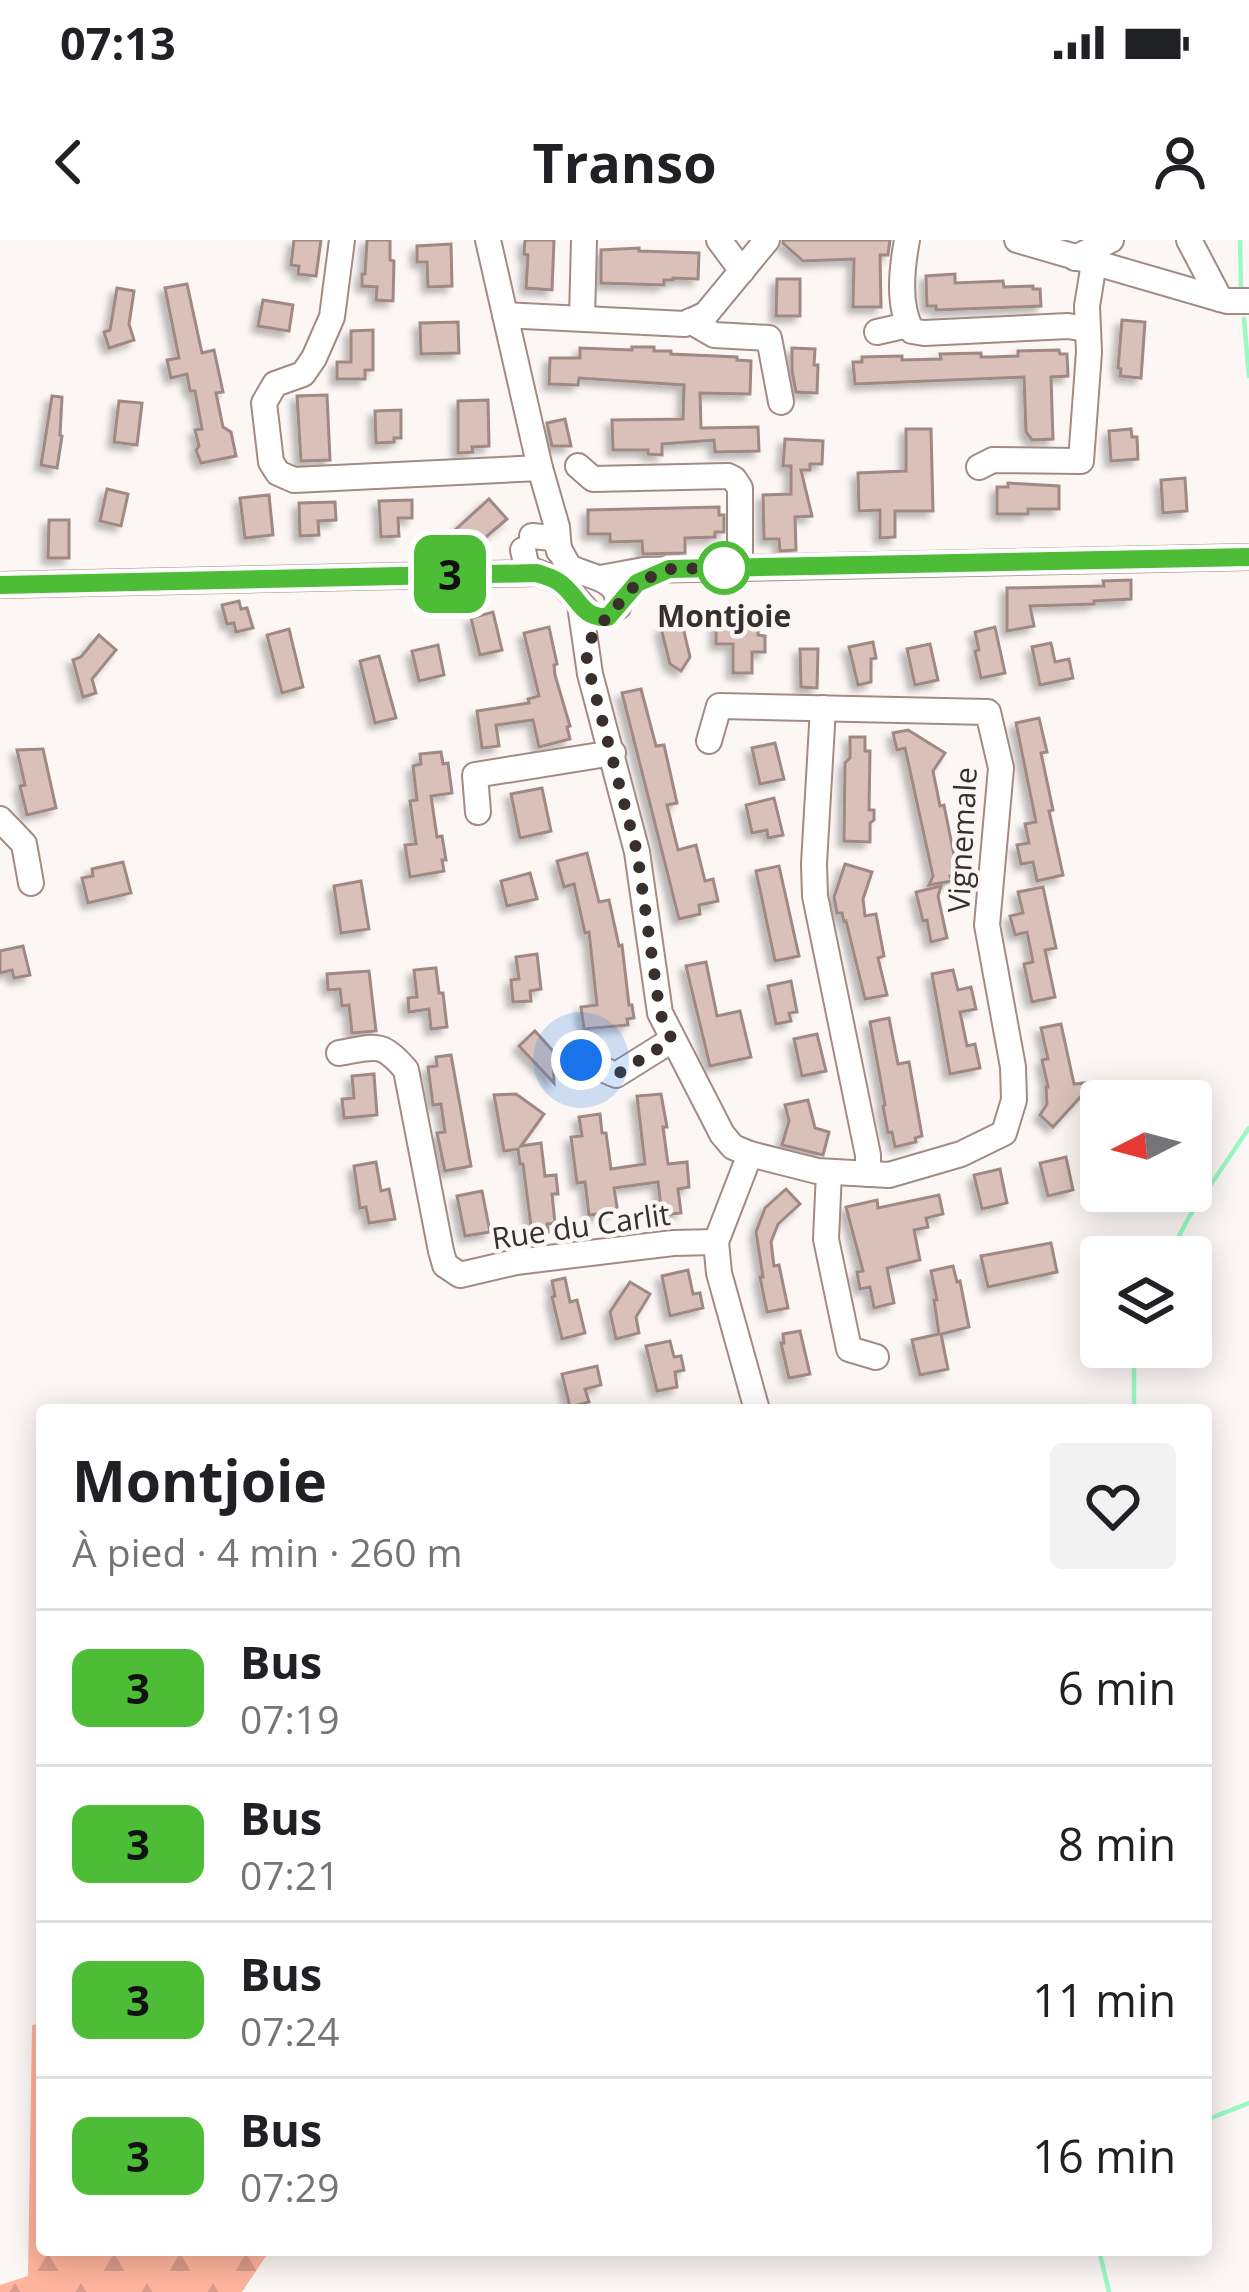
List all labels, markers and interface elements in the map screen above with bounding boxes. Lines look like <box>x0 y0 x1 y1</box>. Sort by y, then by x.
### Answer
text: 07:13 <box>60 12 176 73</box>
text: Transo <box>532 125 717 199</box>
icon: back <box>36 129 102 195</box>
icon: person <box>1147 129 1213 195</box>
line badge: 3 <box>411 535 489 613</box>
marker: Montjoie <box>699 543 749 593</box>
text: 3 <box>438 545 462 602</box>
place label: Montjoie <box>657 595 791 636</box>
street label: Vignemale <box>937 766 986 914</box>
your location <box>551 1030 611 1090</box>
north arrow <box>1080 1080 1212 1212</box>
map controls <box>1080 1080 1212 1368</box>
street label: Rue du Carlit <box>489 1193 673 1258</box>
button: layers <box>1080 1236 1212 1368</box>
text: Montjoie <box>72 1441 327 1519</box>
button: heart <box>1050 1443 1176 1569</box>
text: À pied · 4 min · 260 m <box>72 1525 463 1578</box>
text: Bus <box>240 1631 322 1692</box>
text: 6 min <box>1058 1657 1176 1718</box>
text: 3 <box>126 1659 150 1716</box>
text: 07:19 <box>240 1692 339 1745</box>
text: Bus <box>240 1787 322 1848</box>
text: 8 min <box>1058 1813 1176 1874</box>
text: 3 <box>126 1815 150 1872</box>
text: 07:21 <box>240 1848 339 1901</box>
text: Bus <box>240 1943 322 2004</box>
text: 11 min <box>1032 1969 1176 2030</box>
text: 3 <box>126 1971 150 2028</box>
text: 07:24 <box>240 2004 339 2057</box>
text: Bus <box>240 2099 322 2160</box>
text: 16 min <box>1032 2125 1176 2186</box>
text: 3 <box>126 2127 150 2184</box>
text: 07:29 <box>240 2160 339 2213</box>

